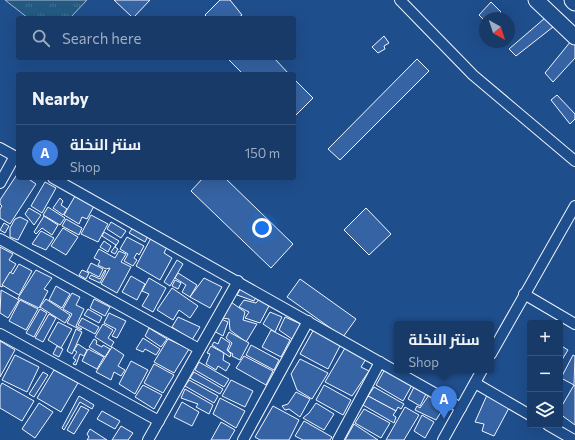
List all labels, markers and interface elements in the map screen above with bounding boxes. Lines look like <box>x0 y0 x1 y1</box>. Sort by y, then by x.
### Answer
north arrow <box>479 12 515 48</box>
search box <box>16 16 296 60</box>
icon: search <box>30 27 52 49</box>
text: Search here <box>62 29 141 47</box>
text: Nearby <box>32 88 89 109</box>
text: سنتر النخلة <box>70 135 141 153</box>
text: A <box>40 145 50 161</box>
text: 150 m <box>245 145 280 161</box>
text: Shop <box>70 159 101 175</box>
your location <box>252 218 272 238</box>
map controls <box>527 320 563 428</box>
button: + <box>527 320 563 356</box>
popup <box>394 321 494 373</box>
text: سنتر النخلة <box>408 330 480 348</box>
text: Shop <box>408 354 439 370</box>
button: − <box>527 356 563 392</box>
pin: A <box>431 386 457 419</box>
button: layers <box>527 392 563 428</box>

